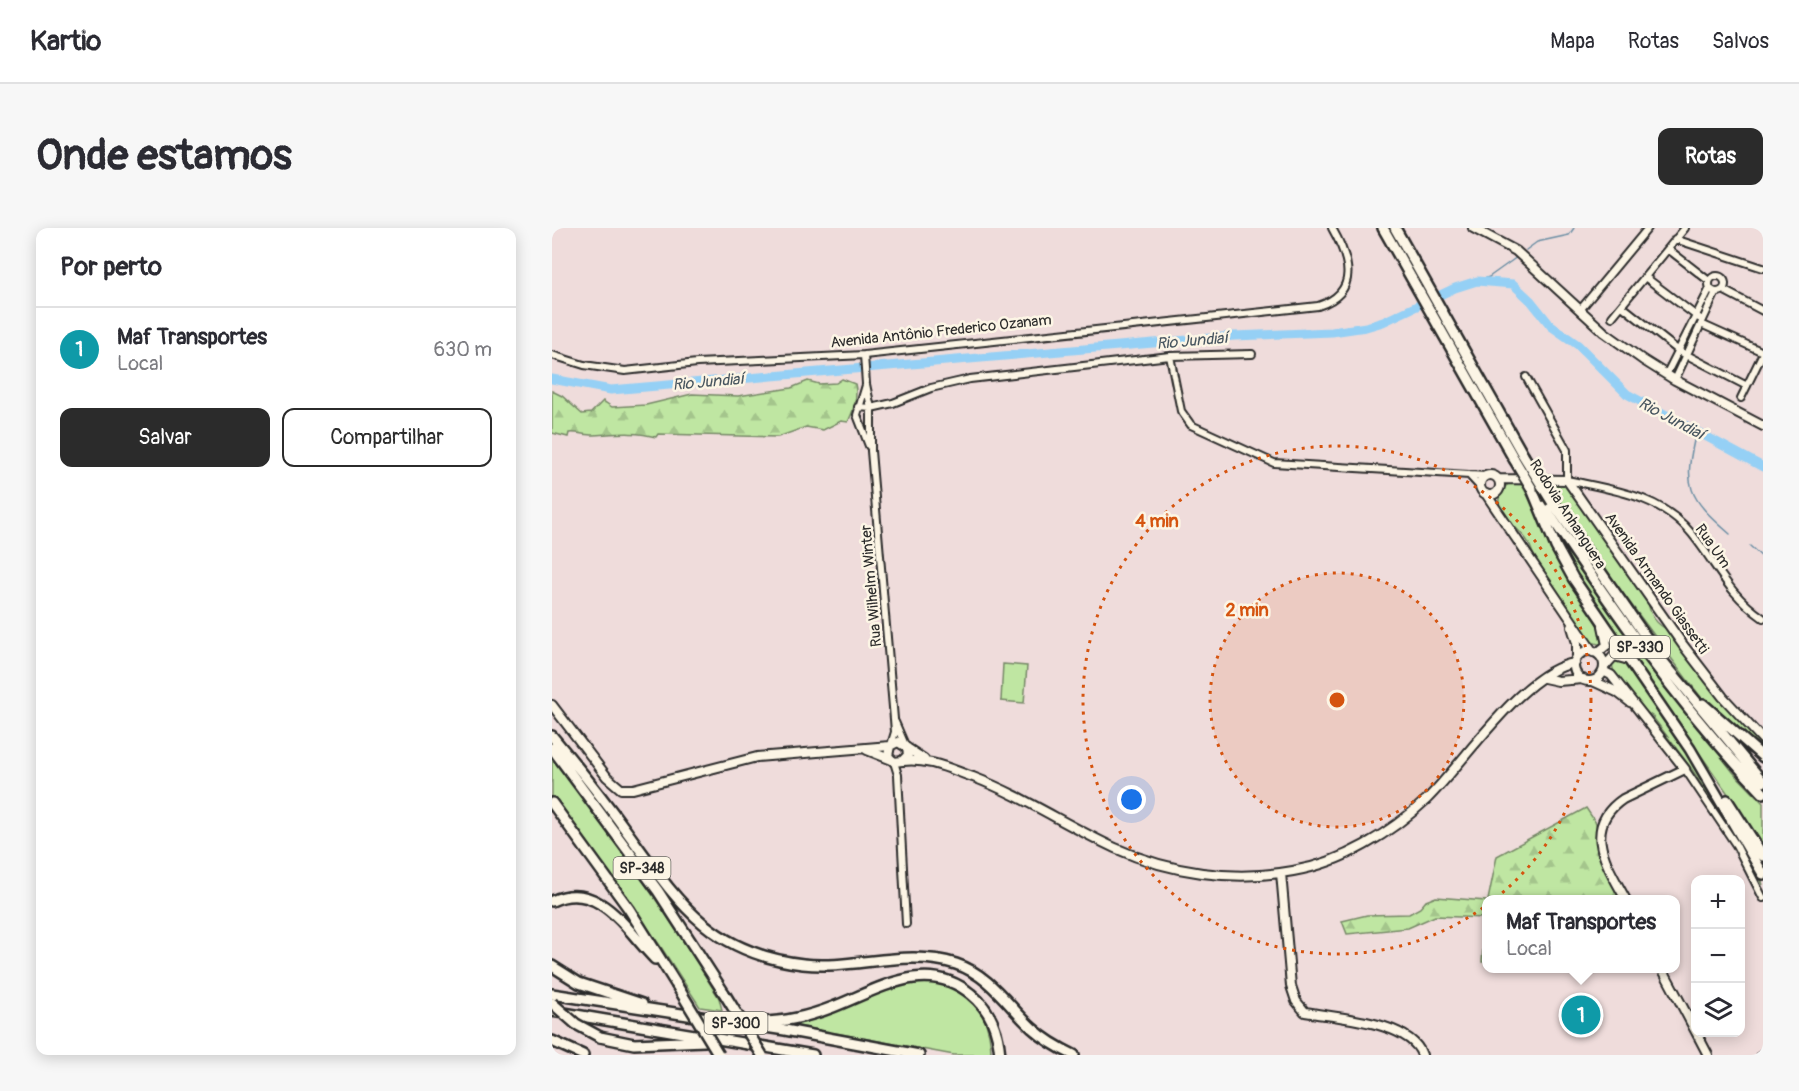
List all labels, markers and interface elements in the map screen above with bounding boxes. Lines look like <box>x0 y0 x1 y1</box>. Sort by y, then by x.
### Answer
text: Kartio <box>30 24 101 59</box>
text: Mapa <box>1550 28 1595 55</box>
text: Rotas <box>1628 28 1679 55</box>
text: Salvos <box>1712 28 1769 55</box>
button: Rotas <box>1658 128 1763 185</box>
text: Onde estamos <box>36 130 292 182</box>
text: Por perto <box>60 251 162 283</box>
street label: Avenida Antônio Frederico Ozanam <box>830 310 1053 353</box>
text: Maf Transportes <box>117 323 267 351</box>
water label: Rio Jundiaí <box>1156 328 1231 354</box>
text: 1 <box>76 337 83 362</box>
text: 630 m <box>433 337 492 362</box>
text: Local <box>117 351 163 376</box>
water label: Rio Jundiaí <box>672 369 747 395</box>
water label: Rio Jundiaí <box>1635 393 1710 446</box>
button: Salvar <box>60 408 270 467</box>
button: Compartilhar <box>282 408 492 467</box>
street label: Rodovia Anhanguera <box>1525 456 1610 573</box>
street label: Avenida Armando Giassetti <box>1601 509 1713 658</box>
text: 4 min <box>1135 510 1179 533</box>
street label: Rua Um <box>1691 520 1735 572</box>
street label: Rua Wilhelm Winter <box>857 523 886 648</box>
text: 2 min <box>1225 599 1269 622</box>
road number: SP-330 <box>1610 636 1670 658</box>
centre of rings <box>1327 690 1347 710</box>
your location <box>1117 785 1146 814</box>
road number: SP-348 <box>614 857 670 879</box>
map controls <box>1691 875 1745 1037</box>
button: + <box>1691 875 1745 929</box>
popup <box>1482 895 1680 973</box>
text: Maf Transportes <box>1506 908 1656 936</box>
button: − <box>1691 929 1745 983</box>
text: Local <box>1506 936 1552 961</box>
button: layers <box>1691 983 1745 1037</box>
pin: 1 <box>1562 992 1600 1038</box>
road number: SP-300 <box>704 1012 768 1034</box>

